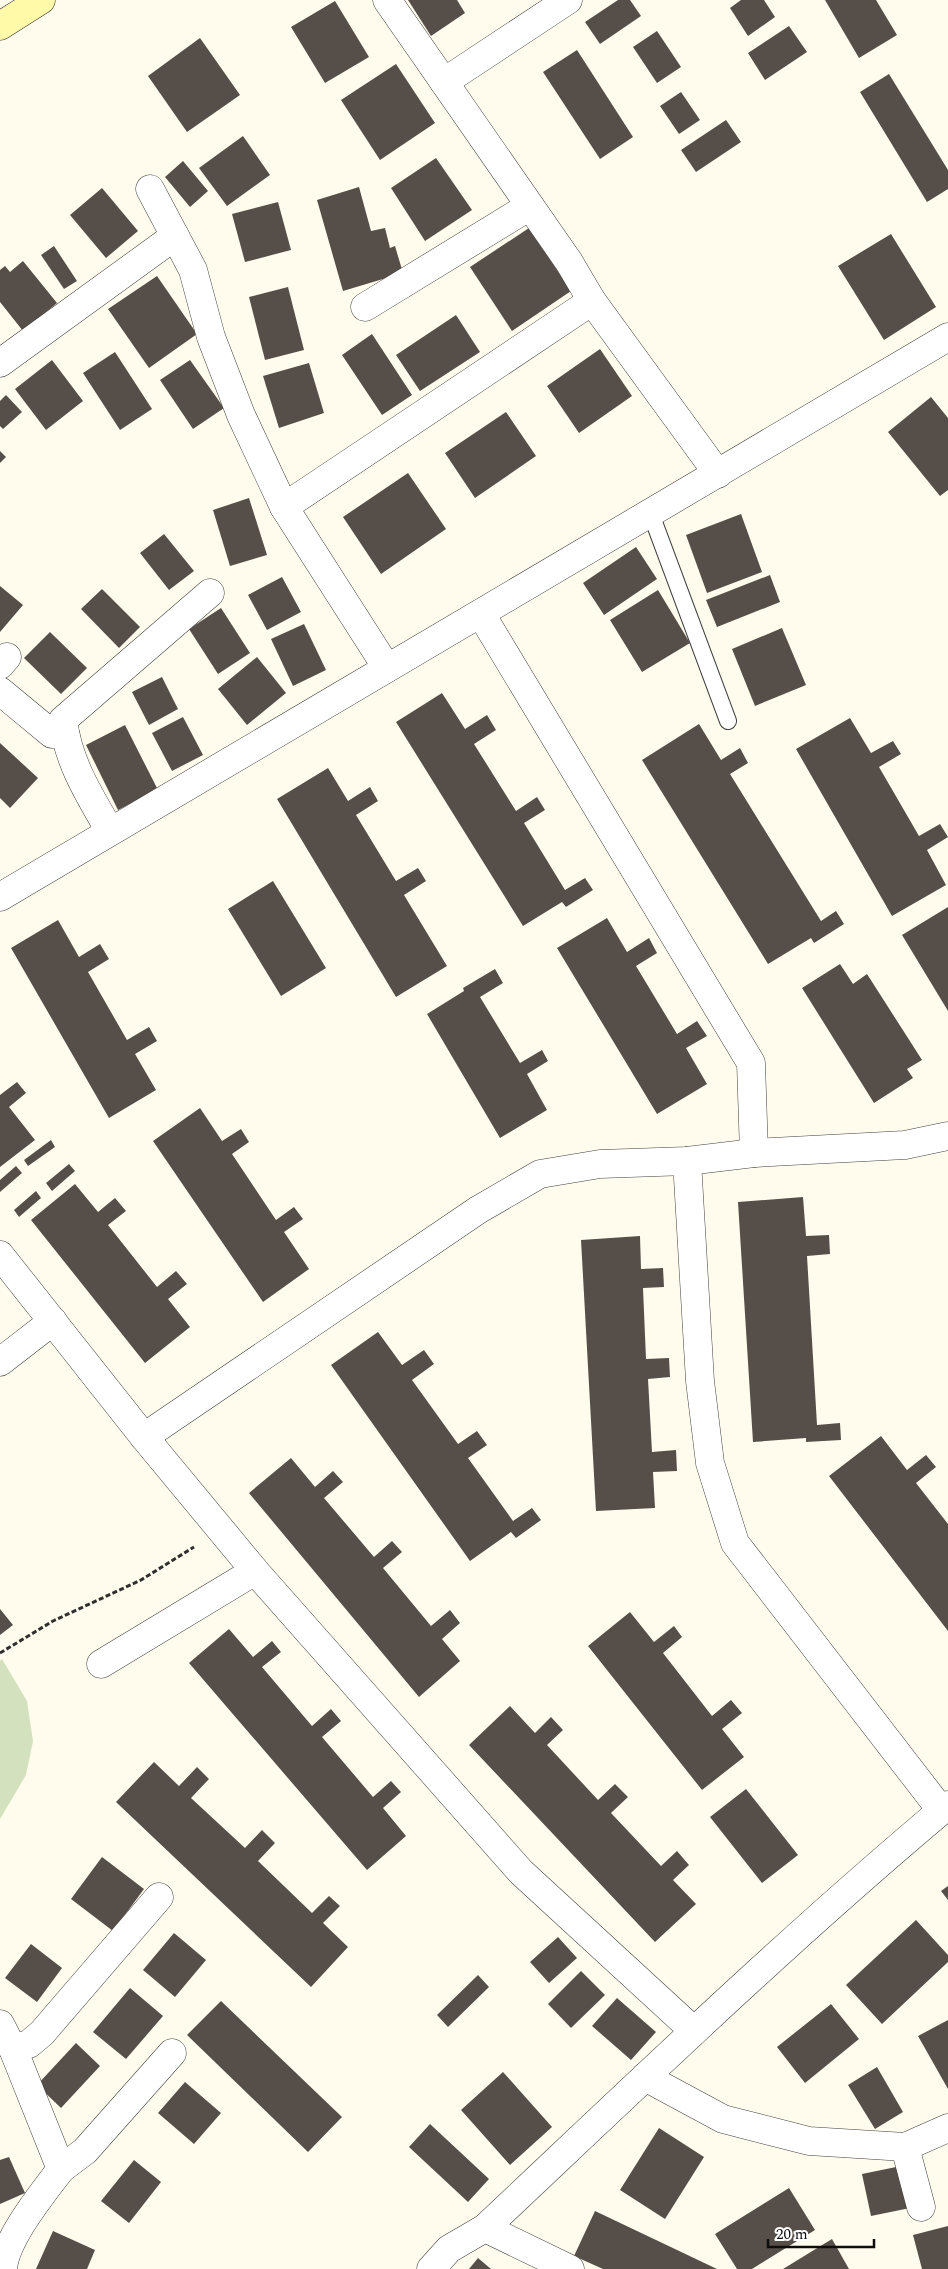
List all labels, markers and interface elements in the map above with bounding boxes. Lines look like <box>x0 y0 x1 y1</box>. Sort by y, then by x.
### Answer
scale bar <box>768 2216 874 2248</box>
text: 20 m <box>776 2223 808 2246</box>

